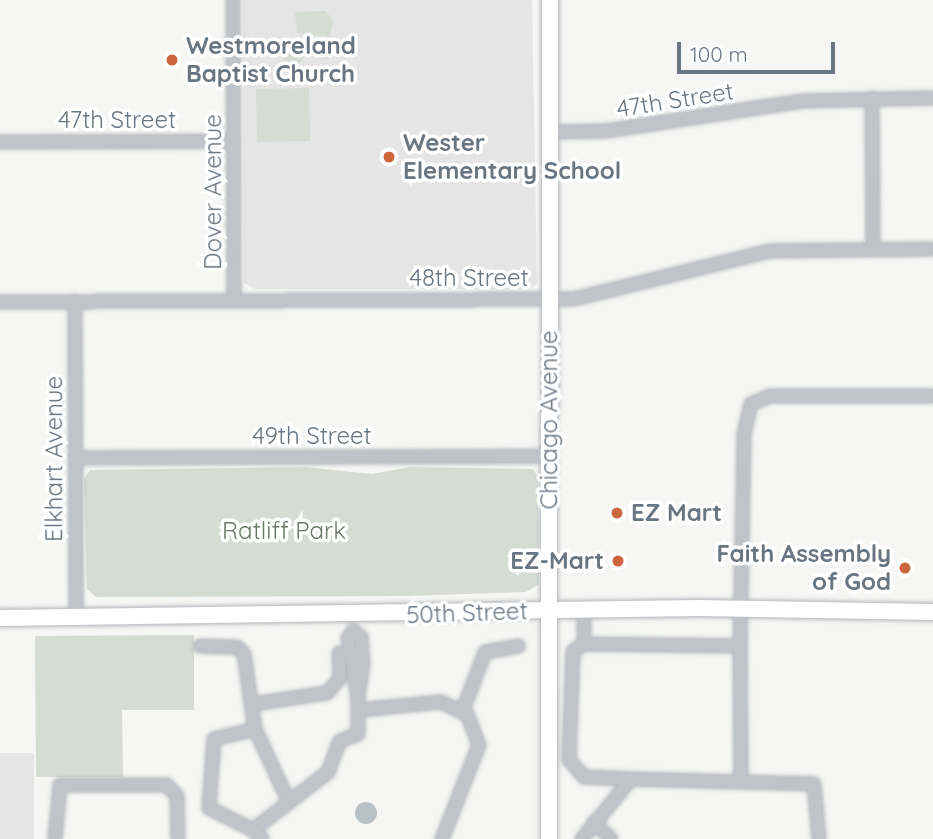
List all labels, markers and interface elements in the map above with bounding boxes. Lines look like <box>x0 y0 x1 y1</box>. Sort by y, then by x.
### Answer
scale bar <box>681 28 838 72</box>
place label: Westmoreland Baptist Church <box>186 32 356 88</box>
text: 100 m <box>690 41 748 67</box>
marker: Westmoreland Baptist Church <box>164 52 180 68</box>
street label: 47th Street <box>614 77 736 123</box>
street label: 47th Street <box>58 106 176 134</box>
street label: Dover Avenue <box>199 114 227 270</box>
place label: Wester Elementary School <box>403 129 621 185</box>
marker: Wester Elementary School <box>381 149 397 165</box>
street label: 48th Street <box>409 264 529 292</box>
street label: Chicago Avenue <box>535 330 563 510</box>
street label: Elkhart Avenue <box>40 376 68 542</box>
street label: 49th Street <box>252 422 372 450</box>
place label: EZ Mart <box>631 499 722 527</box>
marker: EZ Mart <box>609 505 625 521</box>
park label: Ratliff Park <box>222 517 346 545</box>
place label: Faith Assembly of God <box>717 540 891 596</box>
place label: EZ-Mart <box>510 547 604 575</box>
marker: EZ-Mart <box>610 553 626 569</box>
marker: Faith Assembly of God <box>897 560 913 576</box>
street label: 50th Street <box>406 596 528 630</box>

